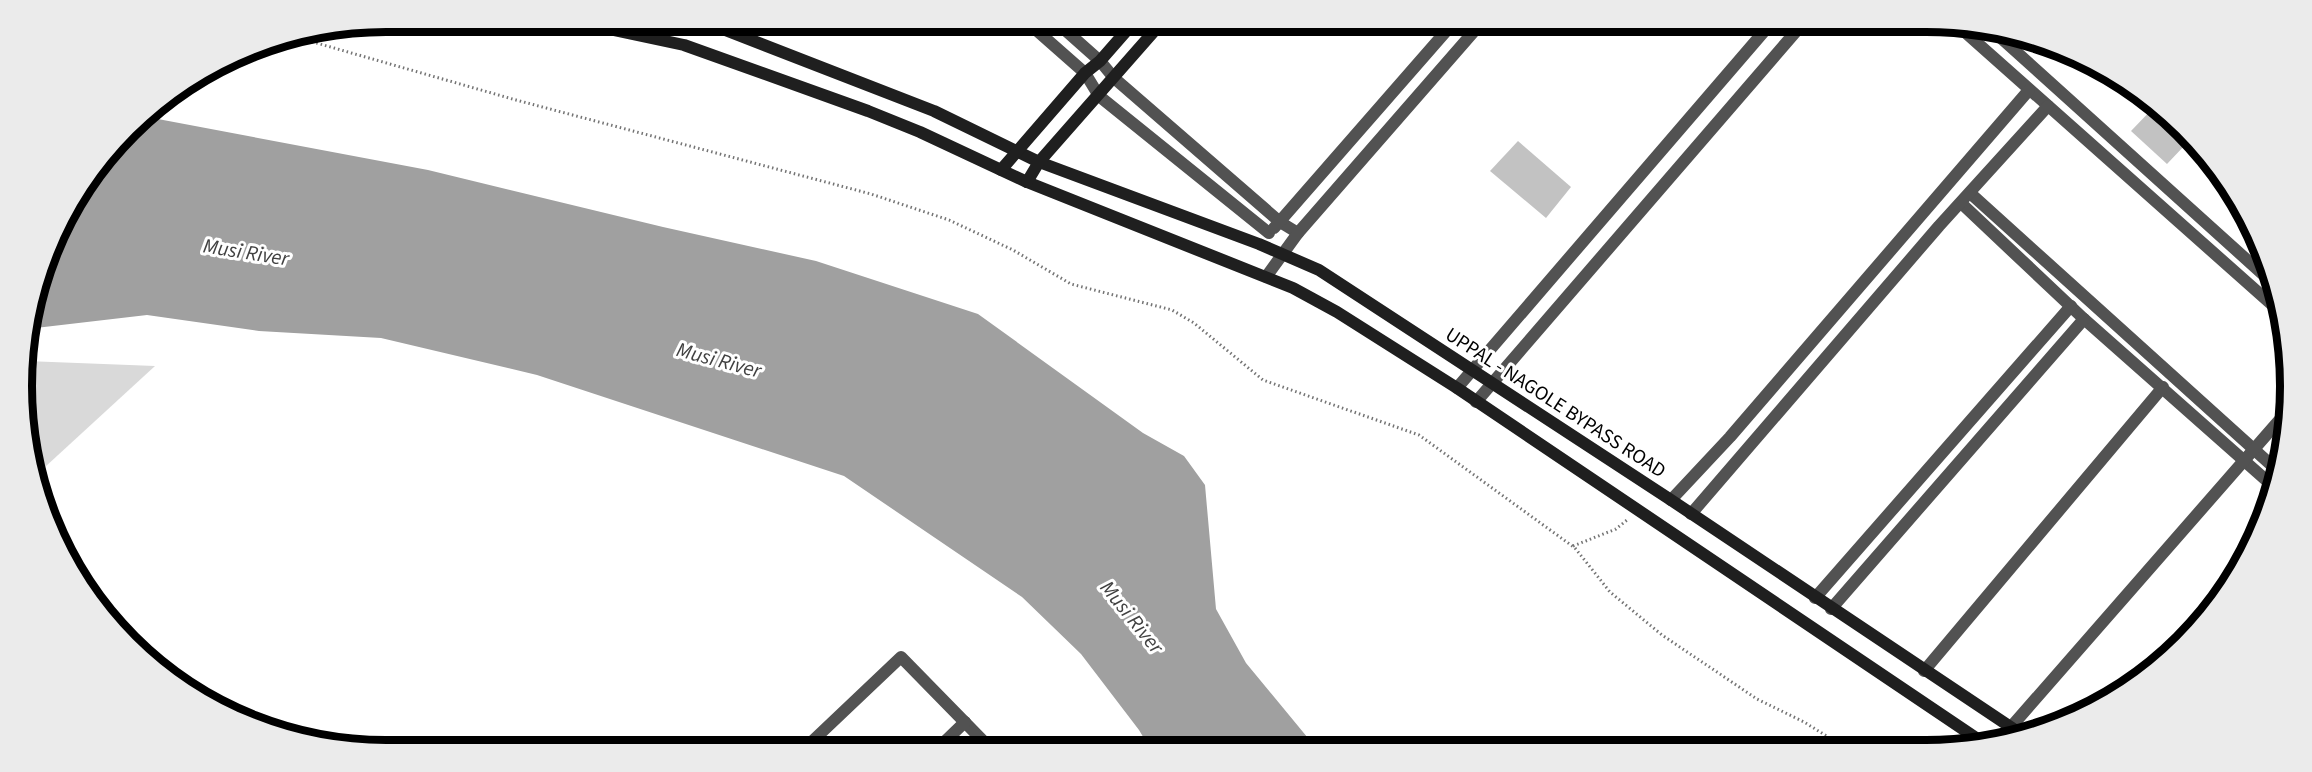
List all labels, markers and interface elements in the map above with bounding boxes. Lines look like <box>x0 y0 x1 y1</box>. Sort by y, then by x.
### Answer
water label: Musi River <box>201 230 292 274</box>
street label: UPPAL - NAGOLE BYPASS ROAD <box>1440 321 1671 485</box>
water label: Musi River <box>673 334 765 386</box>
water label: Musi River <box>1093 574 1171 661</box>

